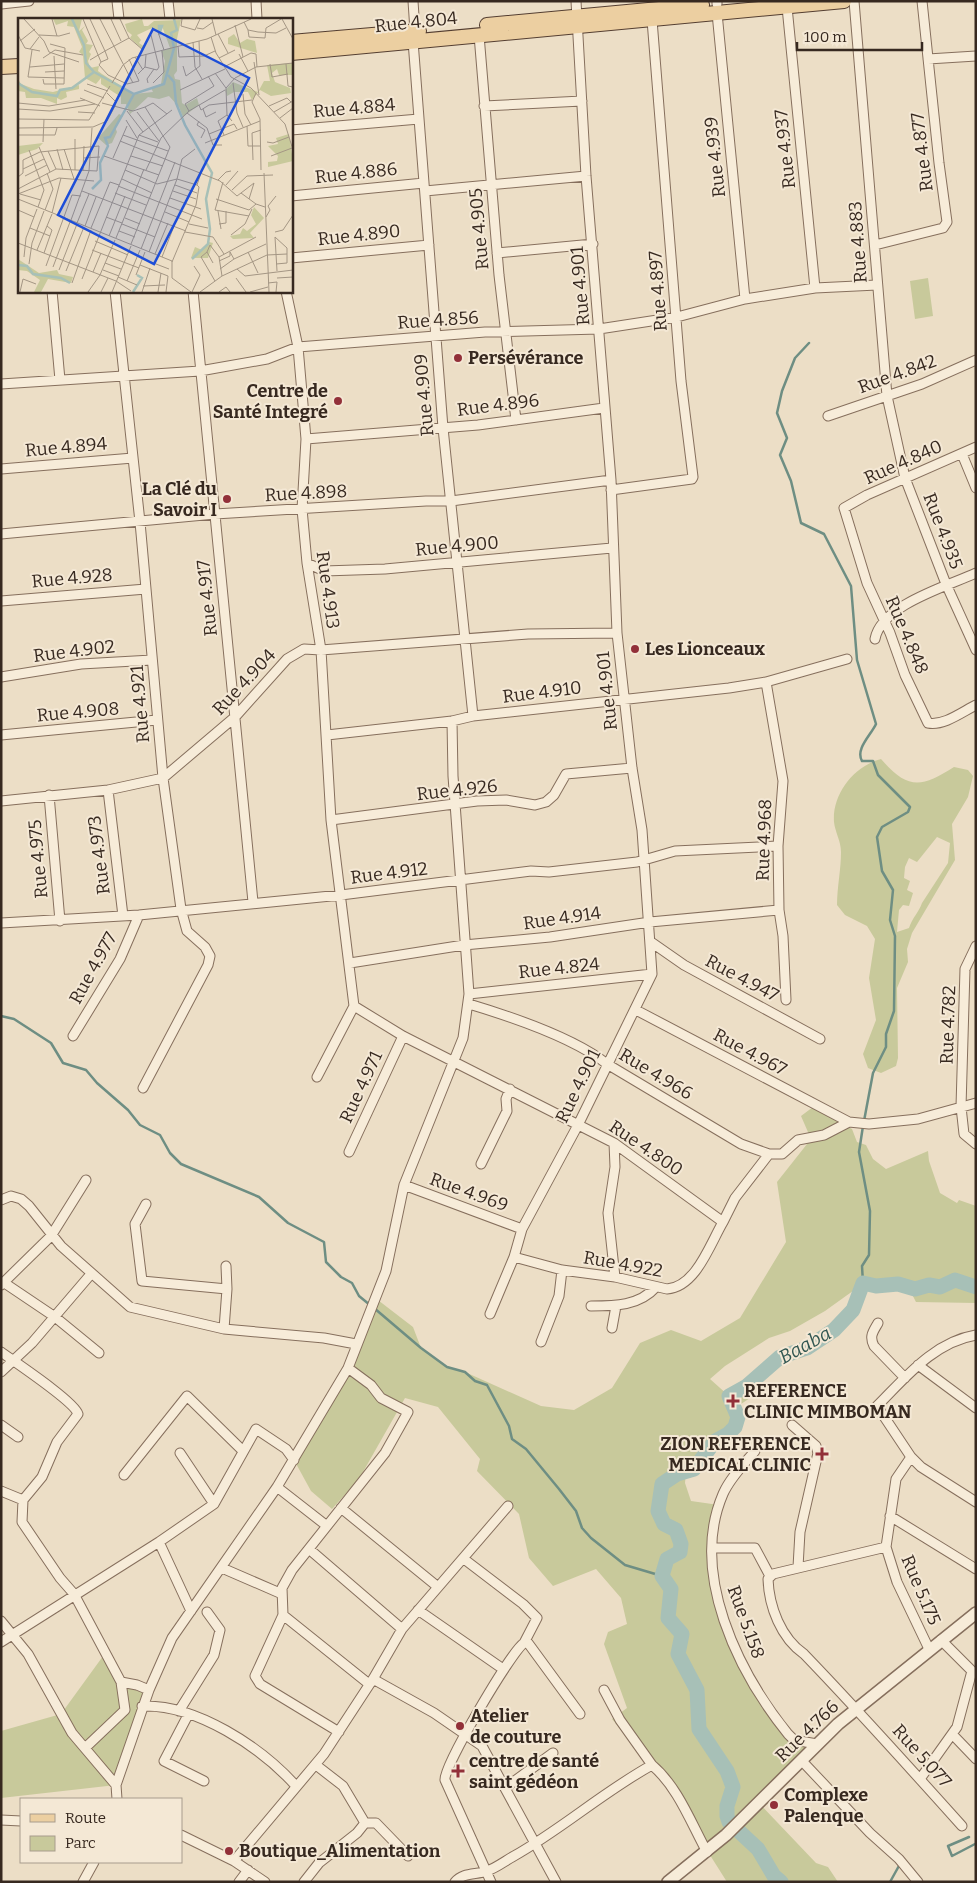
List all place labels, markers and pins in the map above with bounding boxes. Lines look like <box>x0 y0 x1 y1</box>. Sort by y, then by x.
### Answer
place label: Persévérance <box>468 347 584 369</box>
marker: Persévérance <box>452 352 464 364</box>
place label: Centre de Santé Integré <box>213 380 328 423</box>
marker: Centre de Santé Integré <box>332 395 344 407</box>
place label: La Clé du Savoir I <box>142 478 218 521</box>
marker: La Clé du Savoir I <box>221 493 233 505</box>
place label: Les Lionceaux <box>645 638 766 660</box>
marker: Les Lionceaux <box>629 643 641 655</box>
place label: REFERENCE CLINIC MIMBOMAN <box>744 1380 911 1423</box>
marker: REFERENCE CLINIC MIMBOMAN <box>726 1394 740 1408</box>
place label: ZION REFERENCE MEDICAL CLINIC <box>660 1433 811 1476</box>
marker: ZION REFERENCE MEDICAL CLINIC <box>815 1447 829 1461</box>
place label: Atelier de couture <box>470 1705 561 1748</box>
marker: Atelier de couture <box>454 1720 466 1732</box>
place label: centre de santé saint gédéon <box>469 1750 599 1793</box>
marker: centre de santé saint gédéon <box>451 1764 465 1778</box>
place label: Complexe Palenque <box>784 1784 868 1827</box>
marker: Complexe Palenque <box>768 1799 780 1811</box>
place label: Boutique_Alimentation <box>239 1840 441 1862</box>
marker: Boutique_Alimentation <box>223 1845 235 1857</box>

